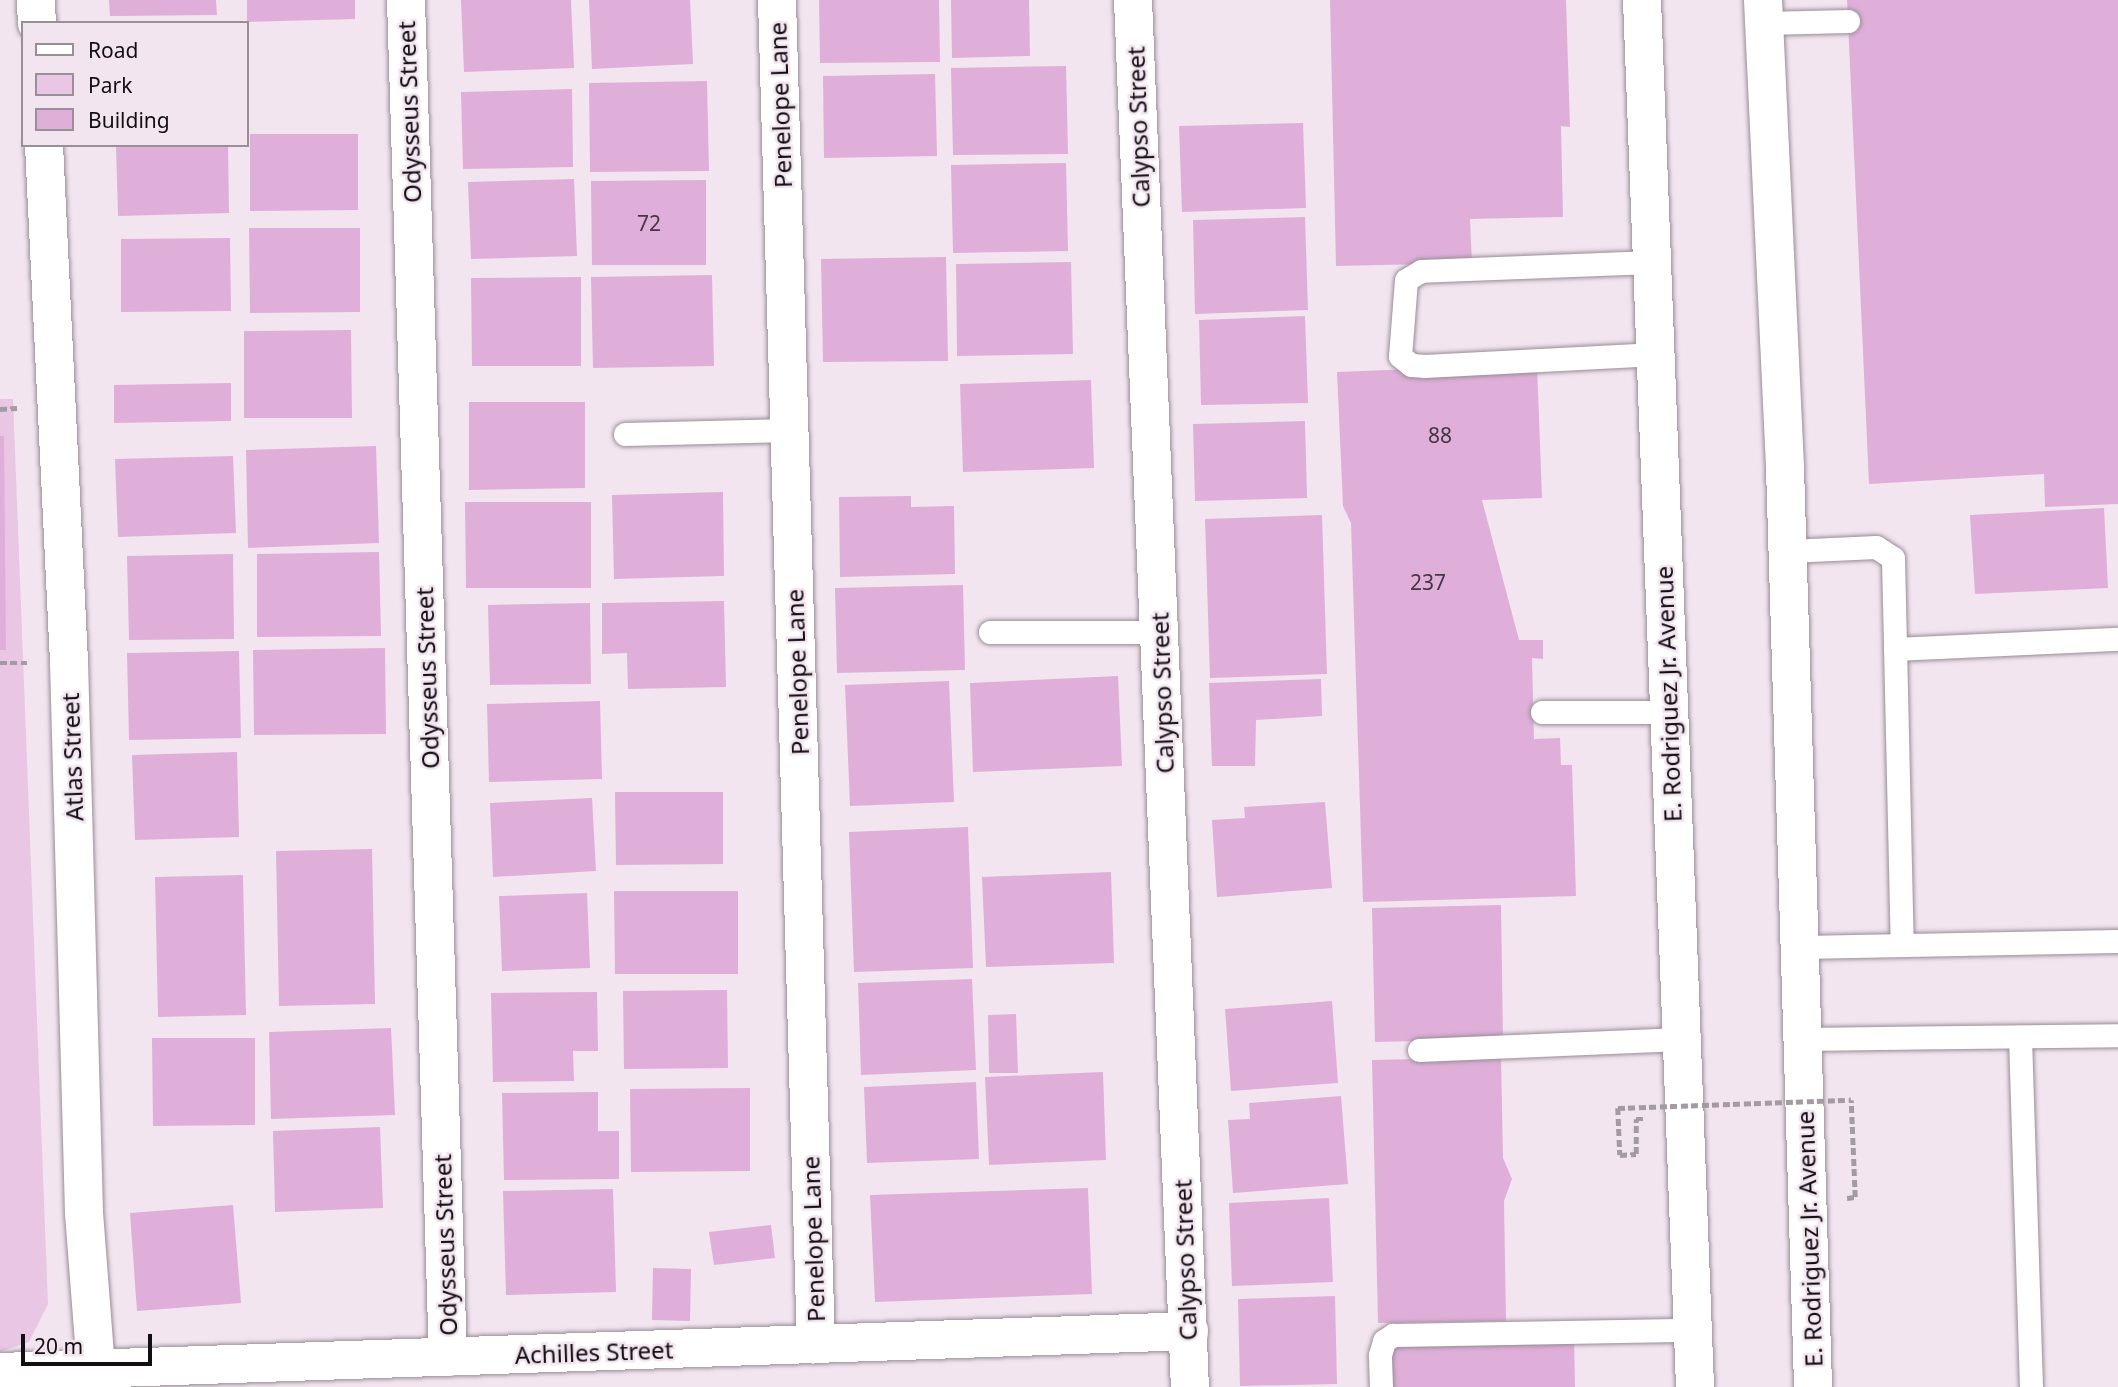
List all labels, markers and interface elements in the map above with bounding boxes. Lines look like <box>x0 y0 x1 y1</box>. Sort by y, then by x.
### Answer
legend <box>21 21 248 147</box>
street label: Odysseus Street <box>391 21 427 203</box>
street label: Penelope Lane <box>763 22 797 188</box>
text: Road <box>88 36 138 64</box>
street label: Calypso Street <box>1121 46 1155 208</box>
text: Park <box>88 71 132 99</box>
text: Building <box>88 106 170 134</box>
house number: 72 <box>637 210 661 236</box>
house number: 88 <box>1428 422 1452 448</box>
street label: E. Rodriguez Jr. Avenue <box>1649 565 1687 823</box>
house number: 237 <box>1410 569 1446 595</box>
street label: Odysseus Street <box>409 587 445 769</box>
street label: Penelope Lane <box>780 589 814 755</box>
street label: Calypso Street <box>1145 612 1179 774</box>
street label: Atlas Street <box>55 692 89 822</box>
street label: E. Rodriguez Jr. Avenue <box>1790 1110 1828 1368</box>
street label: Odysseus Street <box>427 1154 463 1336</box>
street label: Penelope Lane <box>796 1156 830 1322</box>
street label: Calypso Street <box>1168 1179 1202 1341</box>
scale bar <box>24 1320 156 1364</box>
text: 20 m <box>34 1332 83 1360</box>
street label: Achilles Street <box>514 1335 674 1369</box>

